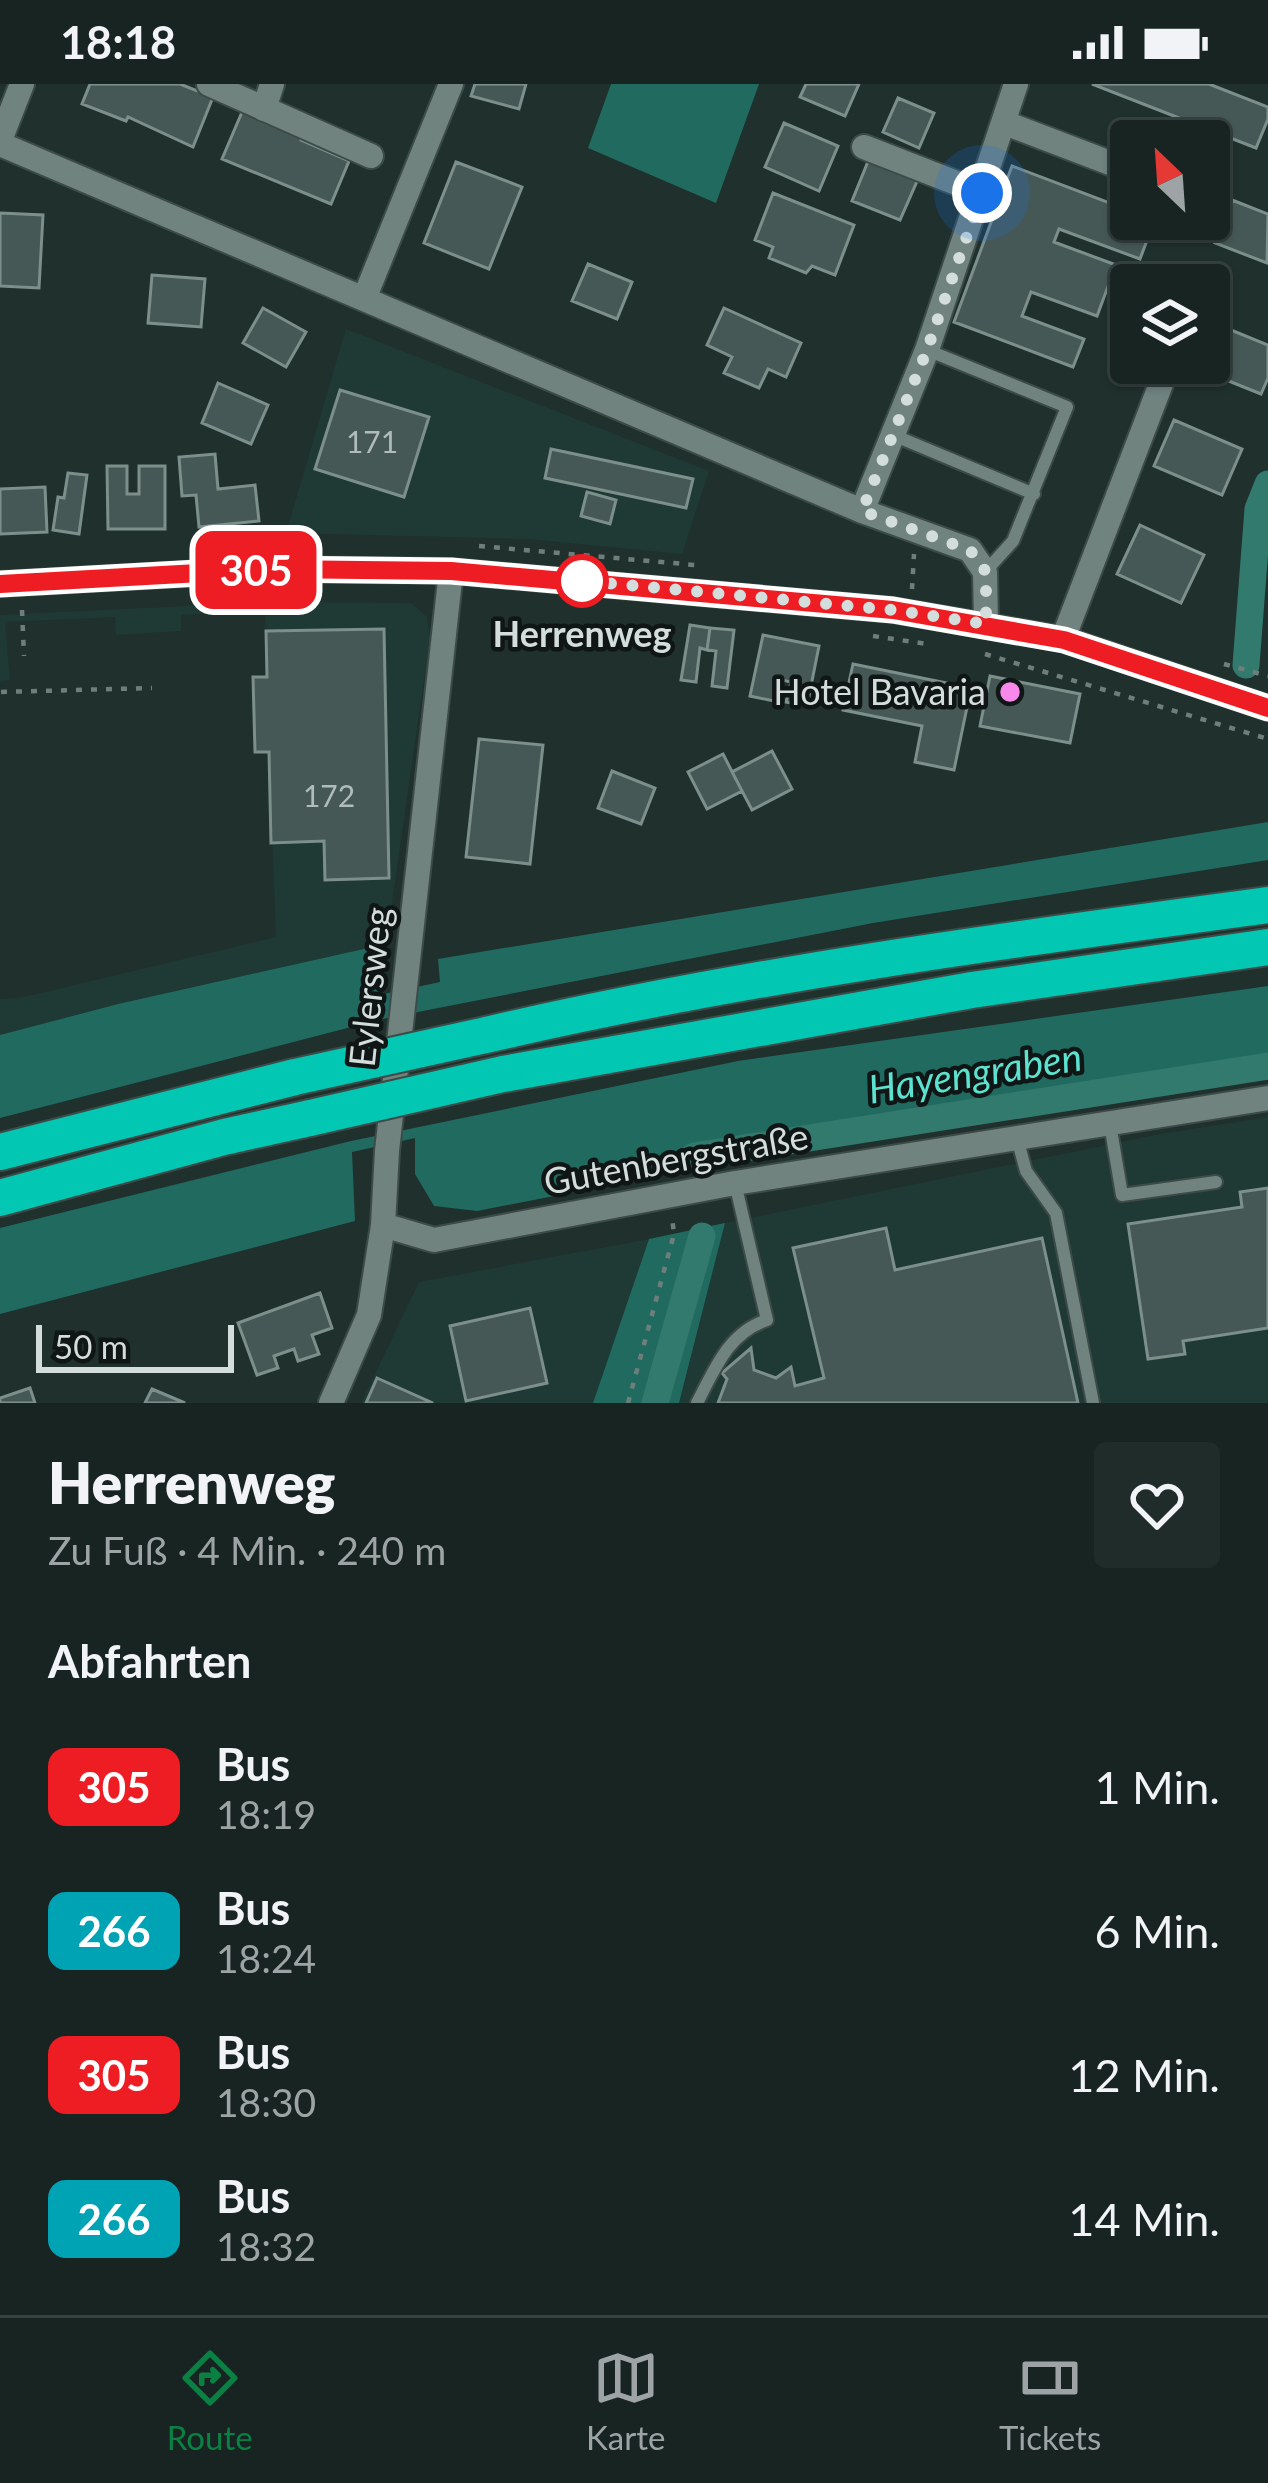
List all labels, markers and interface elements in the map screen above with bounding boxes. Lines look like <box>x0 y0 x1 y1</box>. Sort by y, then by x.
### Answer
text: 18:18 <box>60 15 176 69</box>
north arrow <box>1110 120 1230 240</box>
map controls <box>1110 120 1230 384</box>
your location <box>952 163 1012 223</box>
button: layers <box>1110 264 1230 384</box>
house number: 171 <box>346 423 398 459</box>
line badge: 305 <box>187 531 325 609</box>
text: 305 <box>219 545 293 595</box>
marker: Herrenweg <box>557 556 607 606</box>
place label: Herrenweg <box>493 611 671 655</box>
place label: Hotel Bavaria <box>773 669 986 713</box>
marker: Hotel Bavaria <box>997 679 1023 705</box>
house number: 172 <box>303 777 355 813</box>
street label: Eylersweg <box>339 905 399 1069</box>
water label: Hayengraben <box>865 1032 1085 1112</box>
street label: Gutenbergstraße <box>540 1113 811 1203</box>
scale bar <box>36 1319 234 1372</box>
text: 50 m <box>54 1326 128 1366</box>
button: heart <box>1094 1442 1220 1568</box>
text: Herrenweg <box>48 1448 335 1516</box>
text: Zu Fuß · 4 Min. · 240 m <box>48 1527 446 1573</box>
text: Abfahrten <box>48 1634 251 1688</box>
text: Bus <box>216 1737 290 1791</box>
text: 1 Min. <box>1094 1760 1220 1814</box>
text: 305 <box>77 1762 151 1812</box>
text: 18:19 <box>216 1791 316 1837</box>
text: Bus <box>216 1881 290 1935</box>
text: 6 Min. <box>1094 1904 1220 1958</box>
text: 266 <box>77 1906 151 1956</box>
text: 18:24 <box>216 1935 316 1981</box>
text: Bus <box>216 2025 290 2079</box>
text: 12 Min. <box>1068 2048 1220 2102</box>
text: 305 <box>77 2050 151 2100</box>
text: 18:30 <box>216 2079 316 2125</box>
text: Bus <box>216 2169 290 2223</box>
text: 14 Min. <box>1068 2192 1220 2246</box>
text: 266 <box>77 2194 151 2244</box>
text: 18:32 <box>216 2223 316 2269</box>
tab: Route <box>167 2345 253 2457</box>
tab: Karte <box>586 2345 665 2457</box>
tab: Tickets <box>999 2345 1101 2457</box>

